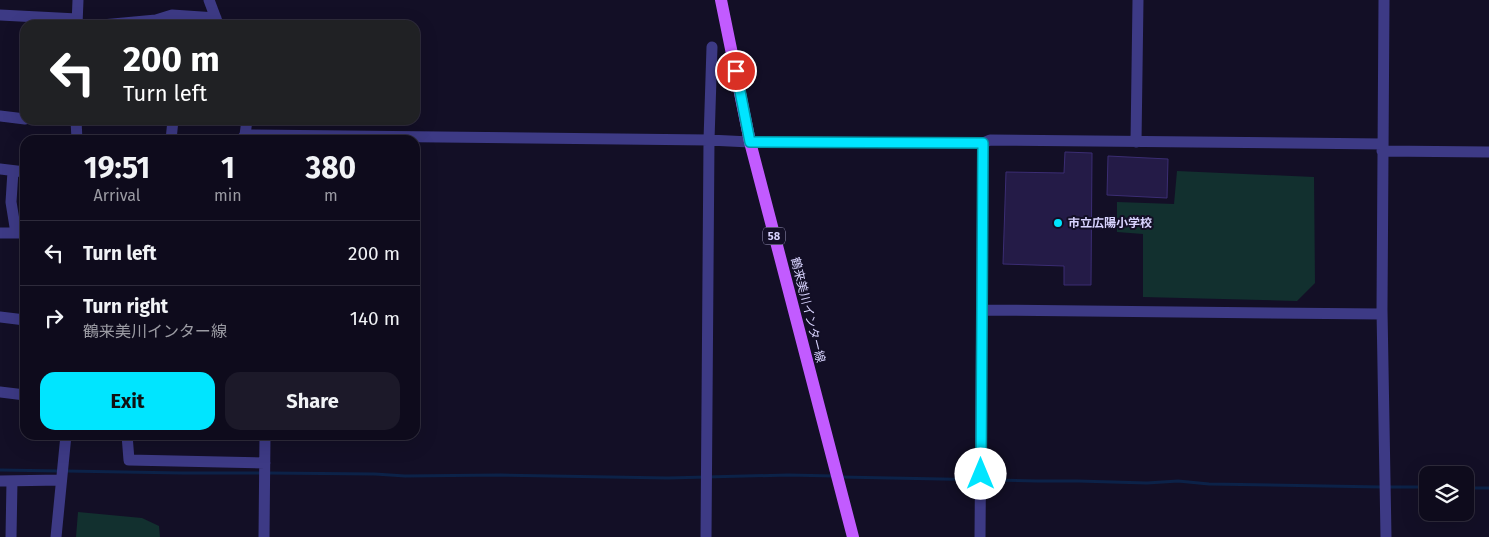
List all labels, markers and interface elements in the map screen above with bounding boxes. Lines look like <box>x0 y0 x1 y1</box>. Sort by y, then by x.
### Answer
text: 200 m <box>123 38 220 80</box>
icon: left <box>40 40 105 105</box>
pin <box>715 50 757 92</box>
icon: arrive <box>722 57 750 85</box>
text: Turn left <box>123 80 207 107</box>
text: 19:51 <box>84 150 150 186</box>
text: 1 <box>221 150 235 186</box>
text: 380 <box>306 150 356 186</box>
text: Arrival <box>94 186 141 205</box>
text: min <box>214 186 242 205</box>
text: m <box>324 186 338 205</box>
place label: 市立広陽小学校 <box>1068 216 1152 230</box>
marker: 市立広陽小学校 <box>1052 217 1064 229</box>
road number: 58 <box>763 228 785 245</box>
icon: left <box>40 239 68 267</box>
text: Turn left <box>83 242 157 265</box>
text: 200 m <box>348 242 400 265</box>
street label: 鶴来美川インター線 <box>788 256 828 364</box>
text: Turn right <box>83 295 168 318</box>
icon: right <box>40 304 68 332</box>
text: 140 m <box>350 307 400 330</box>
text: 鶴来美川インター線 <box>83 322 227 341</box>
button: Exit <box>40 372 215 430</box>
button: Share <box>225 372 400 430</box>
position arrow <box>954 447 1006 499</box>
map controls <box>1419 466 1474 521</box>
button: layers <box>1419 466 1474 521</box>

